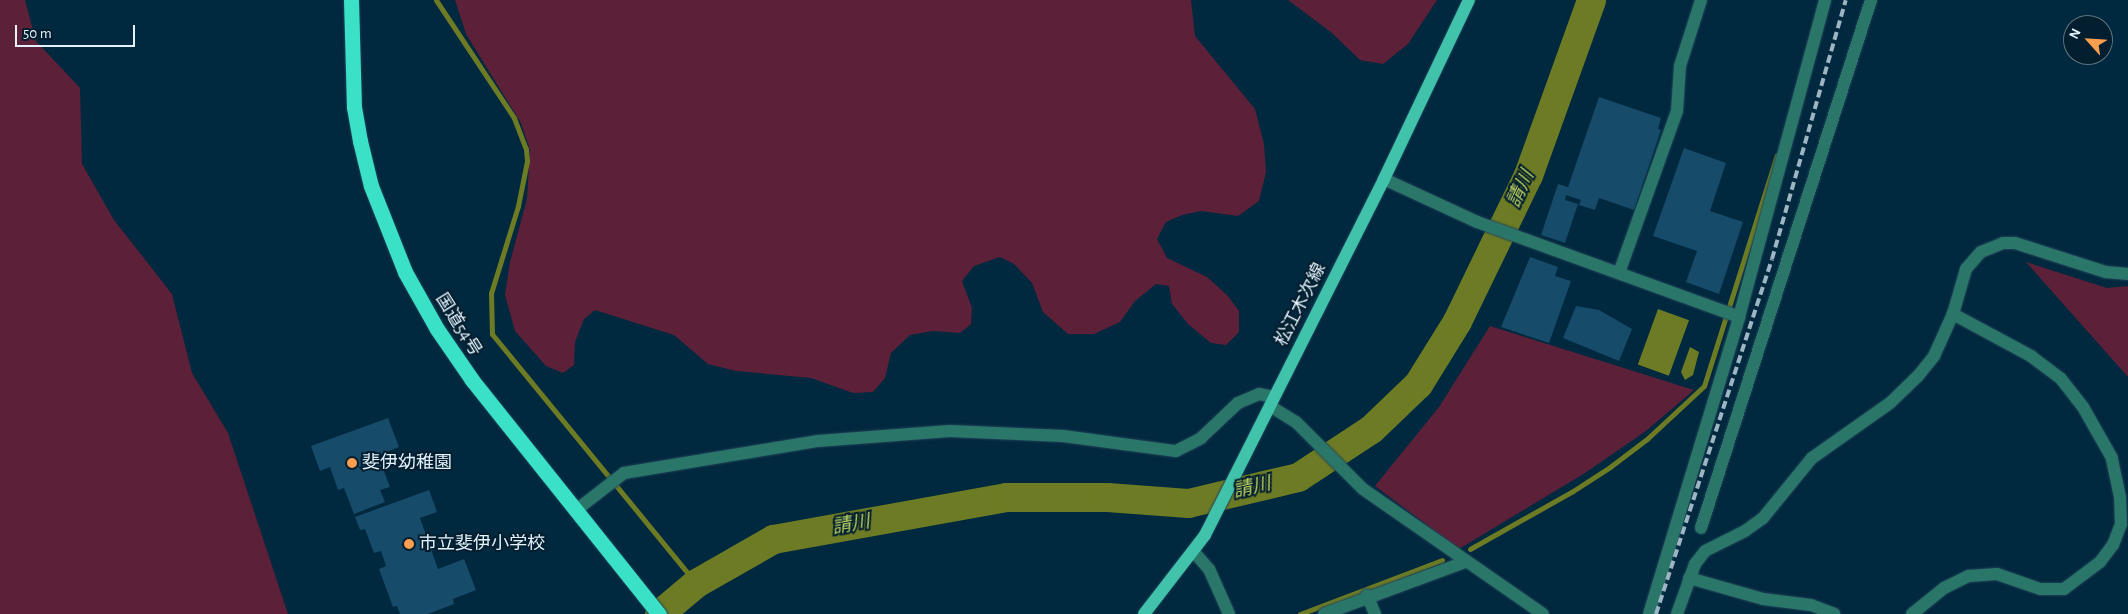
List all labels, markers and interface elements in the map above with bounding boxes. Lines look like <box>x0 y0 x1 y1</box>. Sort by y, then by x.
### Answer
scale bar <box>18 15 138 47</box>
north arrow <box>2063 15 2113 65</box>
text: 50 m <box>23 26 52 41</box>
text: N <box>2067 26 2084 41</box>
water label: 請川 <box>1503 167 1539 211</box>
street label: 松江木次線 <box>1271 260 1331 350</box>
street label: 国道54号 <box>430 290 486 360</box>
place label: 斐伊幼稚園 <box>362 452 452 474</box>
marker: 斐伊幼稚園 <box>346 457 358 469</box>
water label: 請川 <box>1231 473 1273 503</box>
water label: 請川 <box>830 510 872 540</box>
place label: 市立斐伊小学校 <box>419 533 545 555</box>
marker: 市立斐伊小学校 <box>403 538 415 550</box>

